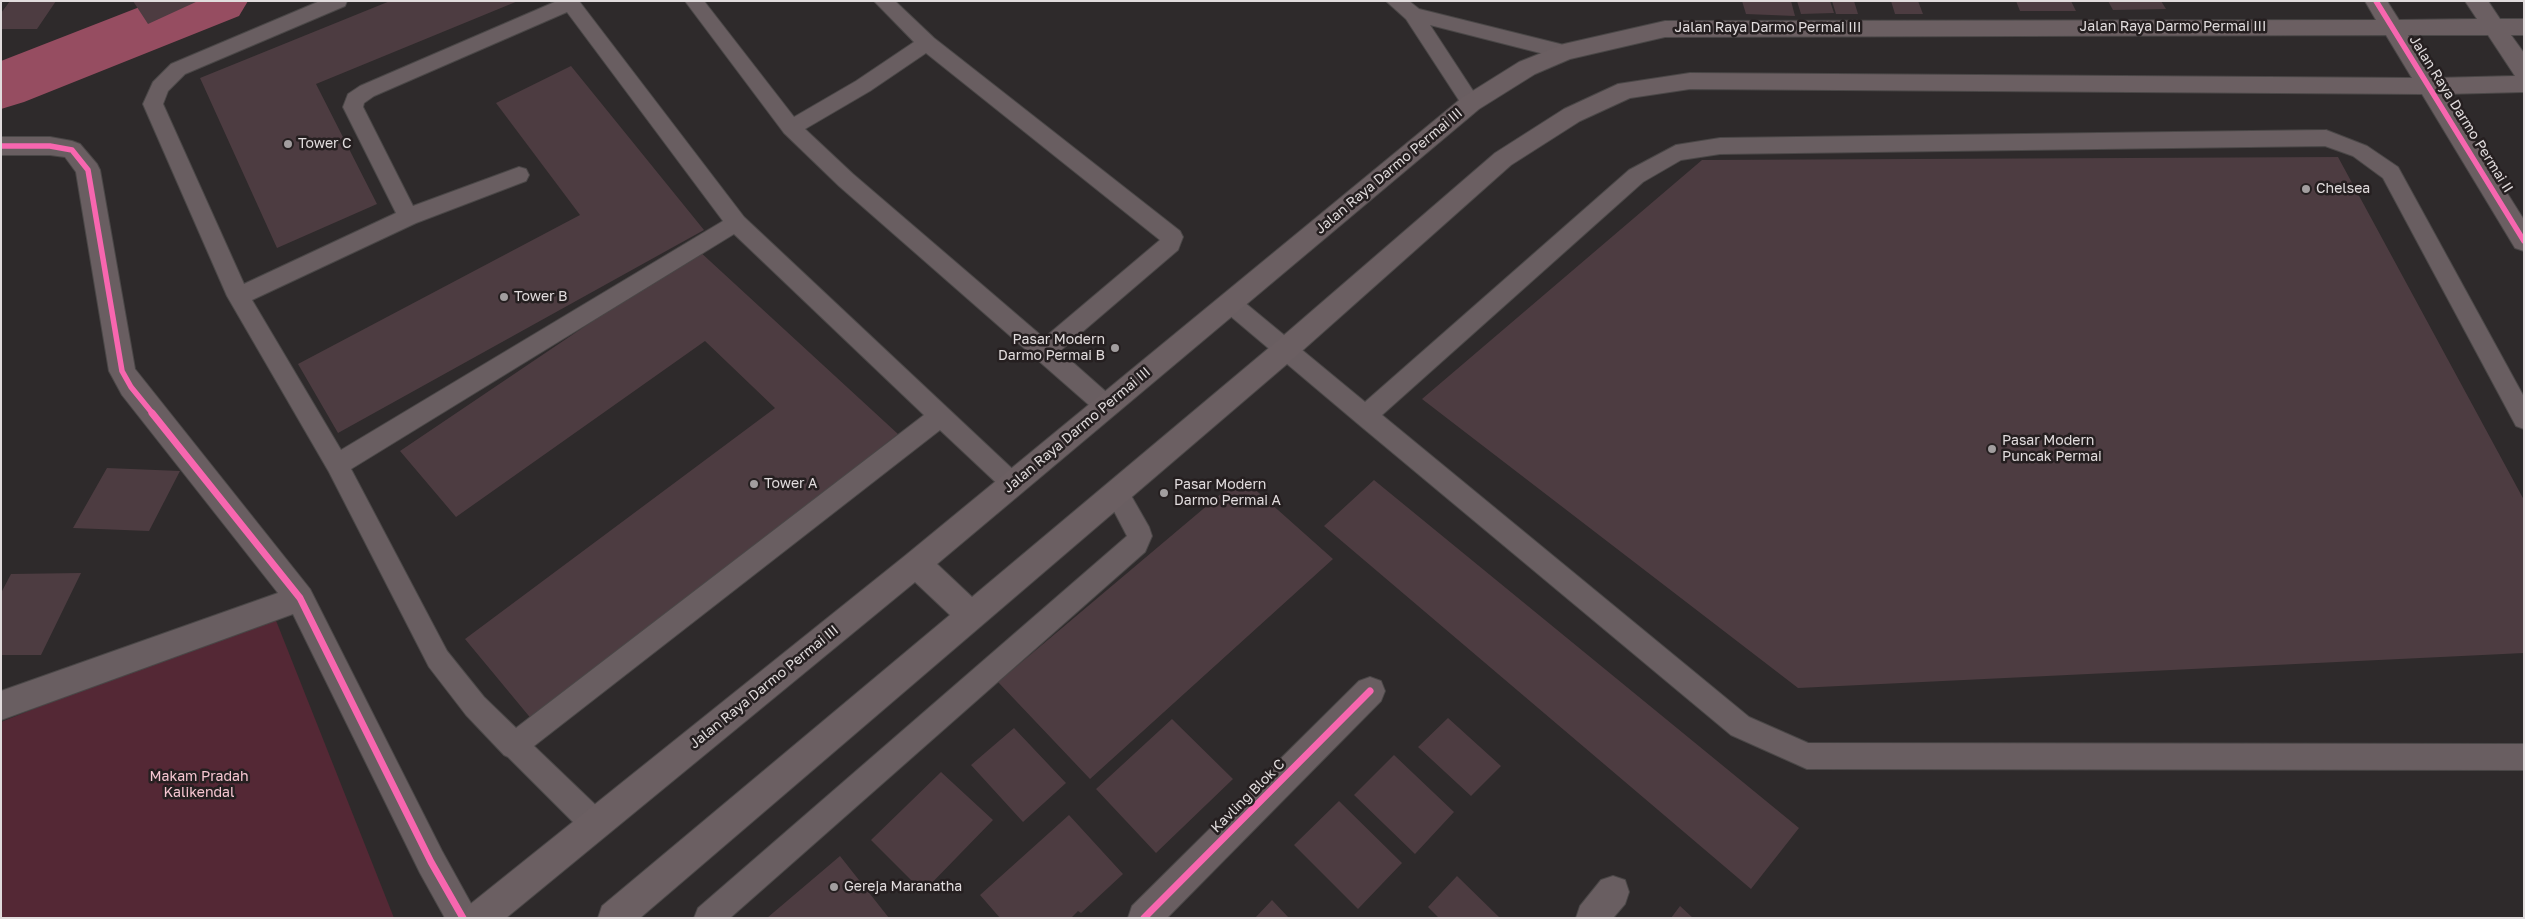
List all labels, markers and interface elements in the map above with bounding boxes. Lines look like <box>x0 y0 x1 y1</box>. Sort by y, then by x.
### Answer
street label: Jalan Raya Darmo Permai III <box>2080 19 2266 35</box>
street label: Jalan Raya Darmo Permai III <box>1675 20 1861 36</box>
street label: Jalan Raya Darmo Permai II <box>2406 32 2516 196</box>
street label: Jalan Raya Darmo Permai III <box>1312 105 1466 237</box>
place label: Tower C <box>298 136 351 152</box>
marker: Tower C <box>282 138 294 150</box>
place label: Chelsea <box>2316 181 2370 197</box>
marker: Chelsea <box>2300 183 2312 195</box>
place label: Tower B <box>514 289 567 305</box>
marker: Tower B <box>498 291 510 303</box>
place label: Pasar Modern Darmo Permai B <box>998 332 1105 364</box>
marker: Pasar Modern Darmo Permai B <box>1109 342 1121 354</box>
street label: Jalan Raya Darmo Permai III <box>1000 364 1154 496</box>
place label: Pasar Modern Puncak Permai <box>2002 433 2102 466</box>
marker: Pasar Modern Puncak Permai <box>1986 443 1998 455</box>
place label: Tower A <box>764 476 817 492</box>
place label: Pasar Modern Darmo Permai A <box>1174 477 1281 510</box>
marker: Tower A <box>748 478 760 490</box>
marker: Pasar Modern Darmo Permai A <box>1158 487 1170 499</box>
street label: Jalan Raya Darmo Permai III <box>686 622 842 752</box>
street label: Kavling Blok C <box>1208 756 1288 836</box>
park label: Makam Pradah Kalikendal <box>149 769 249 802</box>
place label: Gereja Maranatha <box>844 879 962 895</box>
marker: Gereja Maranatha <box>828 881 840 893</box>

